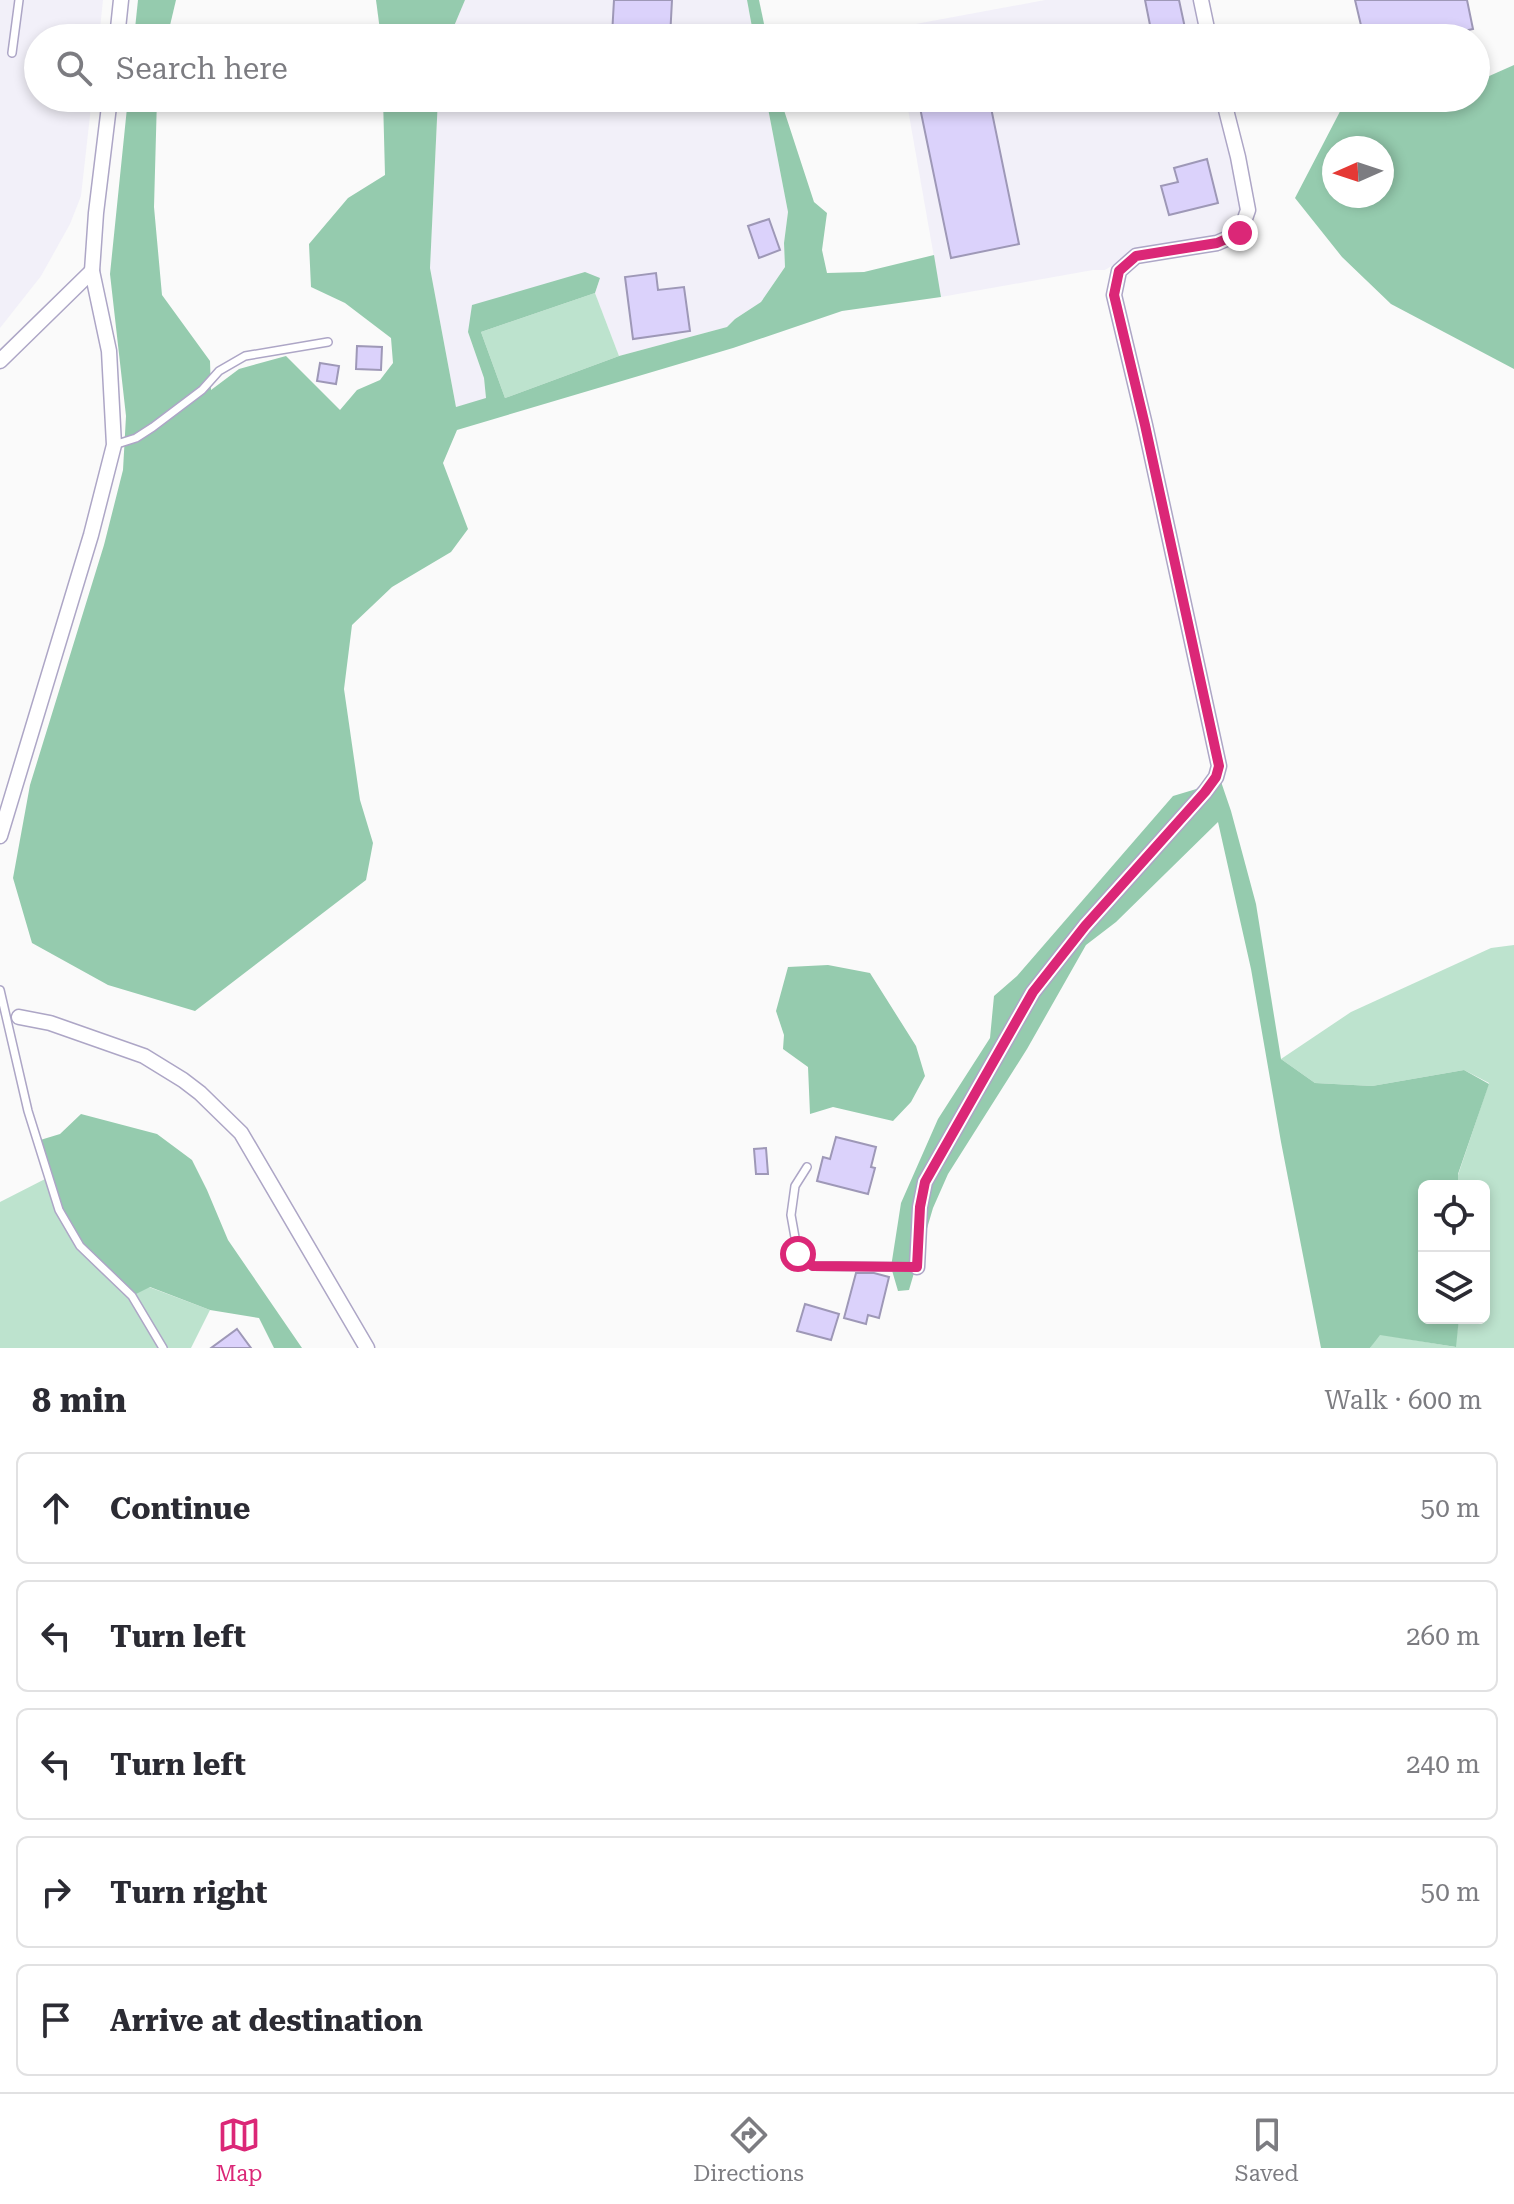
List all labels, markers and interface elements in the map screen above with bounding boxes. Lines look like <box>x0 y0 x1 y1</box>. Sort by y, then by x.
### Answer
search box <box>24 24 1490 112</box>
icon: search <box>52 46 96 90</box>
text: Search here <box>116 51 288 86</box>
north arrow <box>1322 136 1394 208</box>
route end <box>1222 215 1258 251</box>
map controls <box>1418 1180 1490 1324</box>
button: locate <box>1418 1180 1490 1252</box>
route start <box>780 1236 816 1272</box>
button: layers <box>1418 1252 1490 1324</box>
text: 8 min <box>32 1380 127 1420</box>
text: Walk · 600 m <box>1324 1385 1482 1415</box>
icon: ahead <box>34 1486 78 1530</box>
text: Continue <box>110 1491 250 1526</box>
text: 50 m <box>1421 1493 1480 1523</box>
icon: left <box>34 1614 78 1658</box>
text: Turn left <box>110 1619 246 1654</box>
text: 260 m <box>1406 1621 1480 1651</box>
icon: left <box>34 1742 78 1786</box>
text: Turn left <box>110 1747 246 1782</box>
text: 240 m <box>1406 1749 1480 1779</box>
icon: right <box>34 1870 78 1914</box>
text: Turn right <box>110 1875 267 1910</box>
text: 50 m <box>1421 1877 1480 1907</box>
icon: arrive <box>34 1998 78 2042</box>
text: Arrive at destination <box>110 2003 423 2038</box>
tab: Map <box>215 2113 262 2186</box>
tab: Directions <box>693 2113 804 2186</box>
tab: Saved <box>1235 2113 1299 2186</box>

